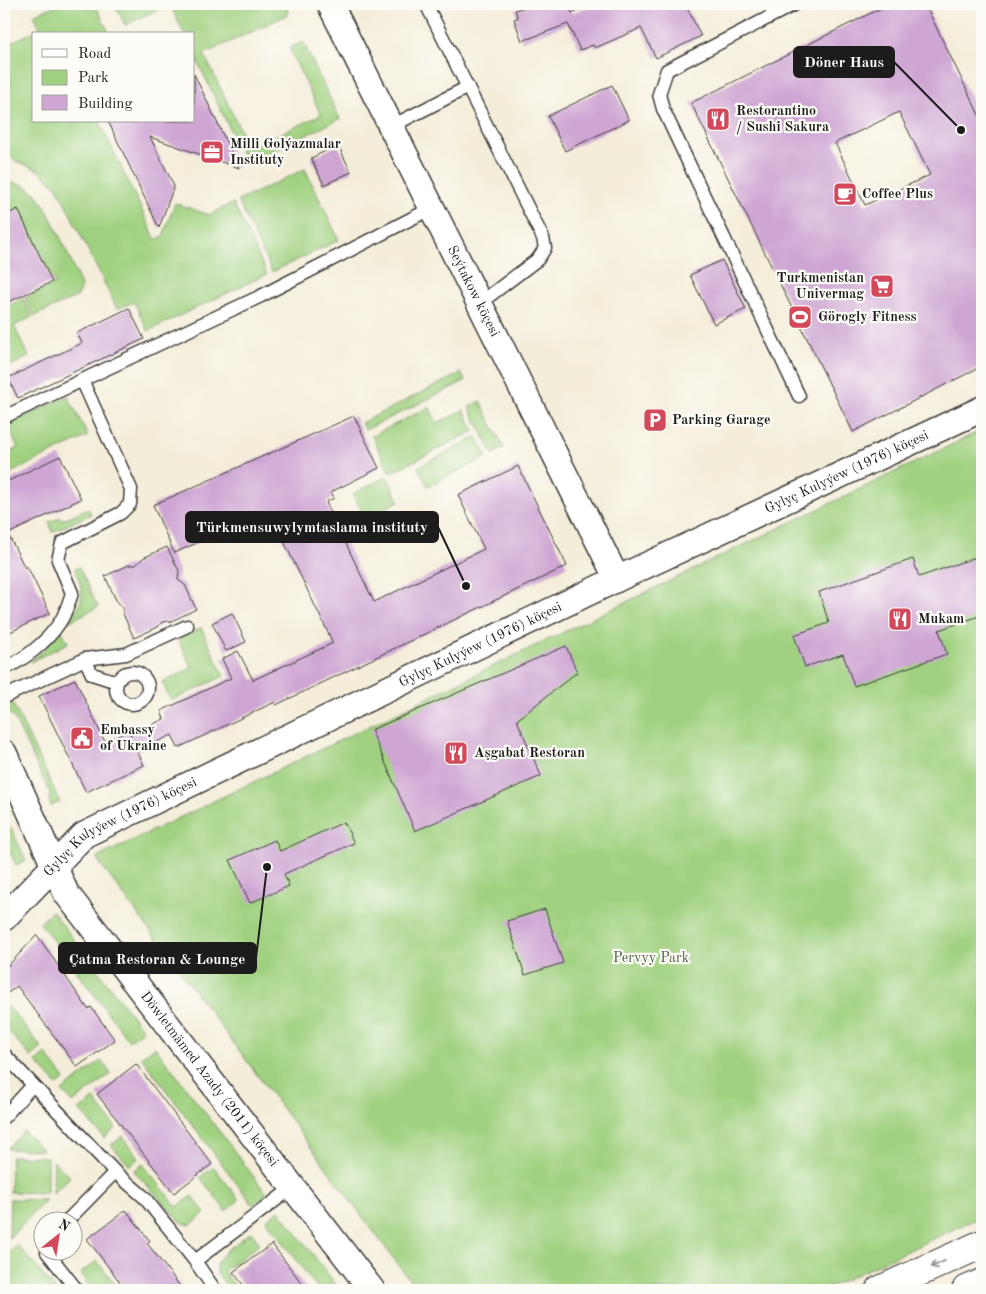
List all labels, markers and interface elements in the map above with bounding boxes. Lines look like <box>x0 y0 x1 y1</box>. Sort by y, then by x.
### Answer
legend <box>32 32 195 122</box>
text: Road <box>78 47 112 62</box>
callout: Döner Haus <box>794 47 894 77</box>
text: Döner Haus <box>804 56 884 71</box>
text: Park <box>78 71 109 86</box>
text: Building <box>78 97 133 112</box>
place label: Restorantino / Sushi Sakura <box>736 104 829 135</box>
restaurant icon: Restorantino / Sushi Sakura <box>705 106 731 132</box>
place label: Milli Golýazmalar Instituty <box>230 137 341 167</box>
office icon: Milli Golýazmalar Instituty <box>199 139 225 165</box>
cafe icon: Coffee Plus <box>832 181 858 207</box>
place label: Coffee Plus <box>862 187 933 201</box>
street label: Seýtakow köçesi <box>445 243 502 339</box>
place label: Turkmenistan Univermag <box>777 271 864 301</box>
supermarket icon: Turkmenistan Univermag <box>869 273 895 299</box>
sports icon: Görogly Fitness <box>787 304 813 330</box>
place label: Görogly Fitness <box>818 310 917 324</box>
parking icon: Parking Garage <box>642 407 668 433</box>
place label: Parking Garage <box>672 413 771 427</box>
street label: Gylyç Kulyýew (1976) köçesi <box>763 428 931 516</box>
callout: Türkmensuwylymtaslama instituty <box>186 512 438 542</box>
text: Türkmensuwylymtaslama instituty <box>196 521 428 536</box>
street label: Gylyç Kulyýew (1976) köçesi <box>397 600 564 690</box>
restaurant icon: Mukam <box>887 606 913 632</box>
place label: Mukam <box>918 612 964 626</box>
place label: Embassy of Ukraine <box>100 723 167 753</box>
public building icon: Embassy of Ukraine <box>69 725 95 751</box>
restaurant icon: Aşgabat Restoran <box>443 740 469 766</box>
place label: Aşgabat Restoran <box>474 746 585 760</box>
street label: Gylyç Kulyýew (1976) köçesi <box>41 775 199 879</box>
callout: Çatma Restoran & Lounge <box>59 943 256 973</box>
park label: Pervyy Park <box>613 951 689 965</box>
text: Çatma Restoran & Lounge <box>69 953 245 968</box>
street label: Döwletmämed Azady (2011) köçesi <box>138 989 281 1169</box>
north arrow <box>32 1212 82 1262</box>
text: N <box>56 1217 72 1234</box>
one-way arrow <box>931 1260 946 1269</box>

